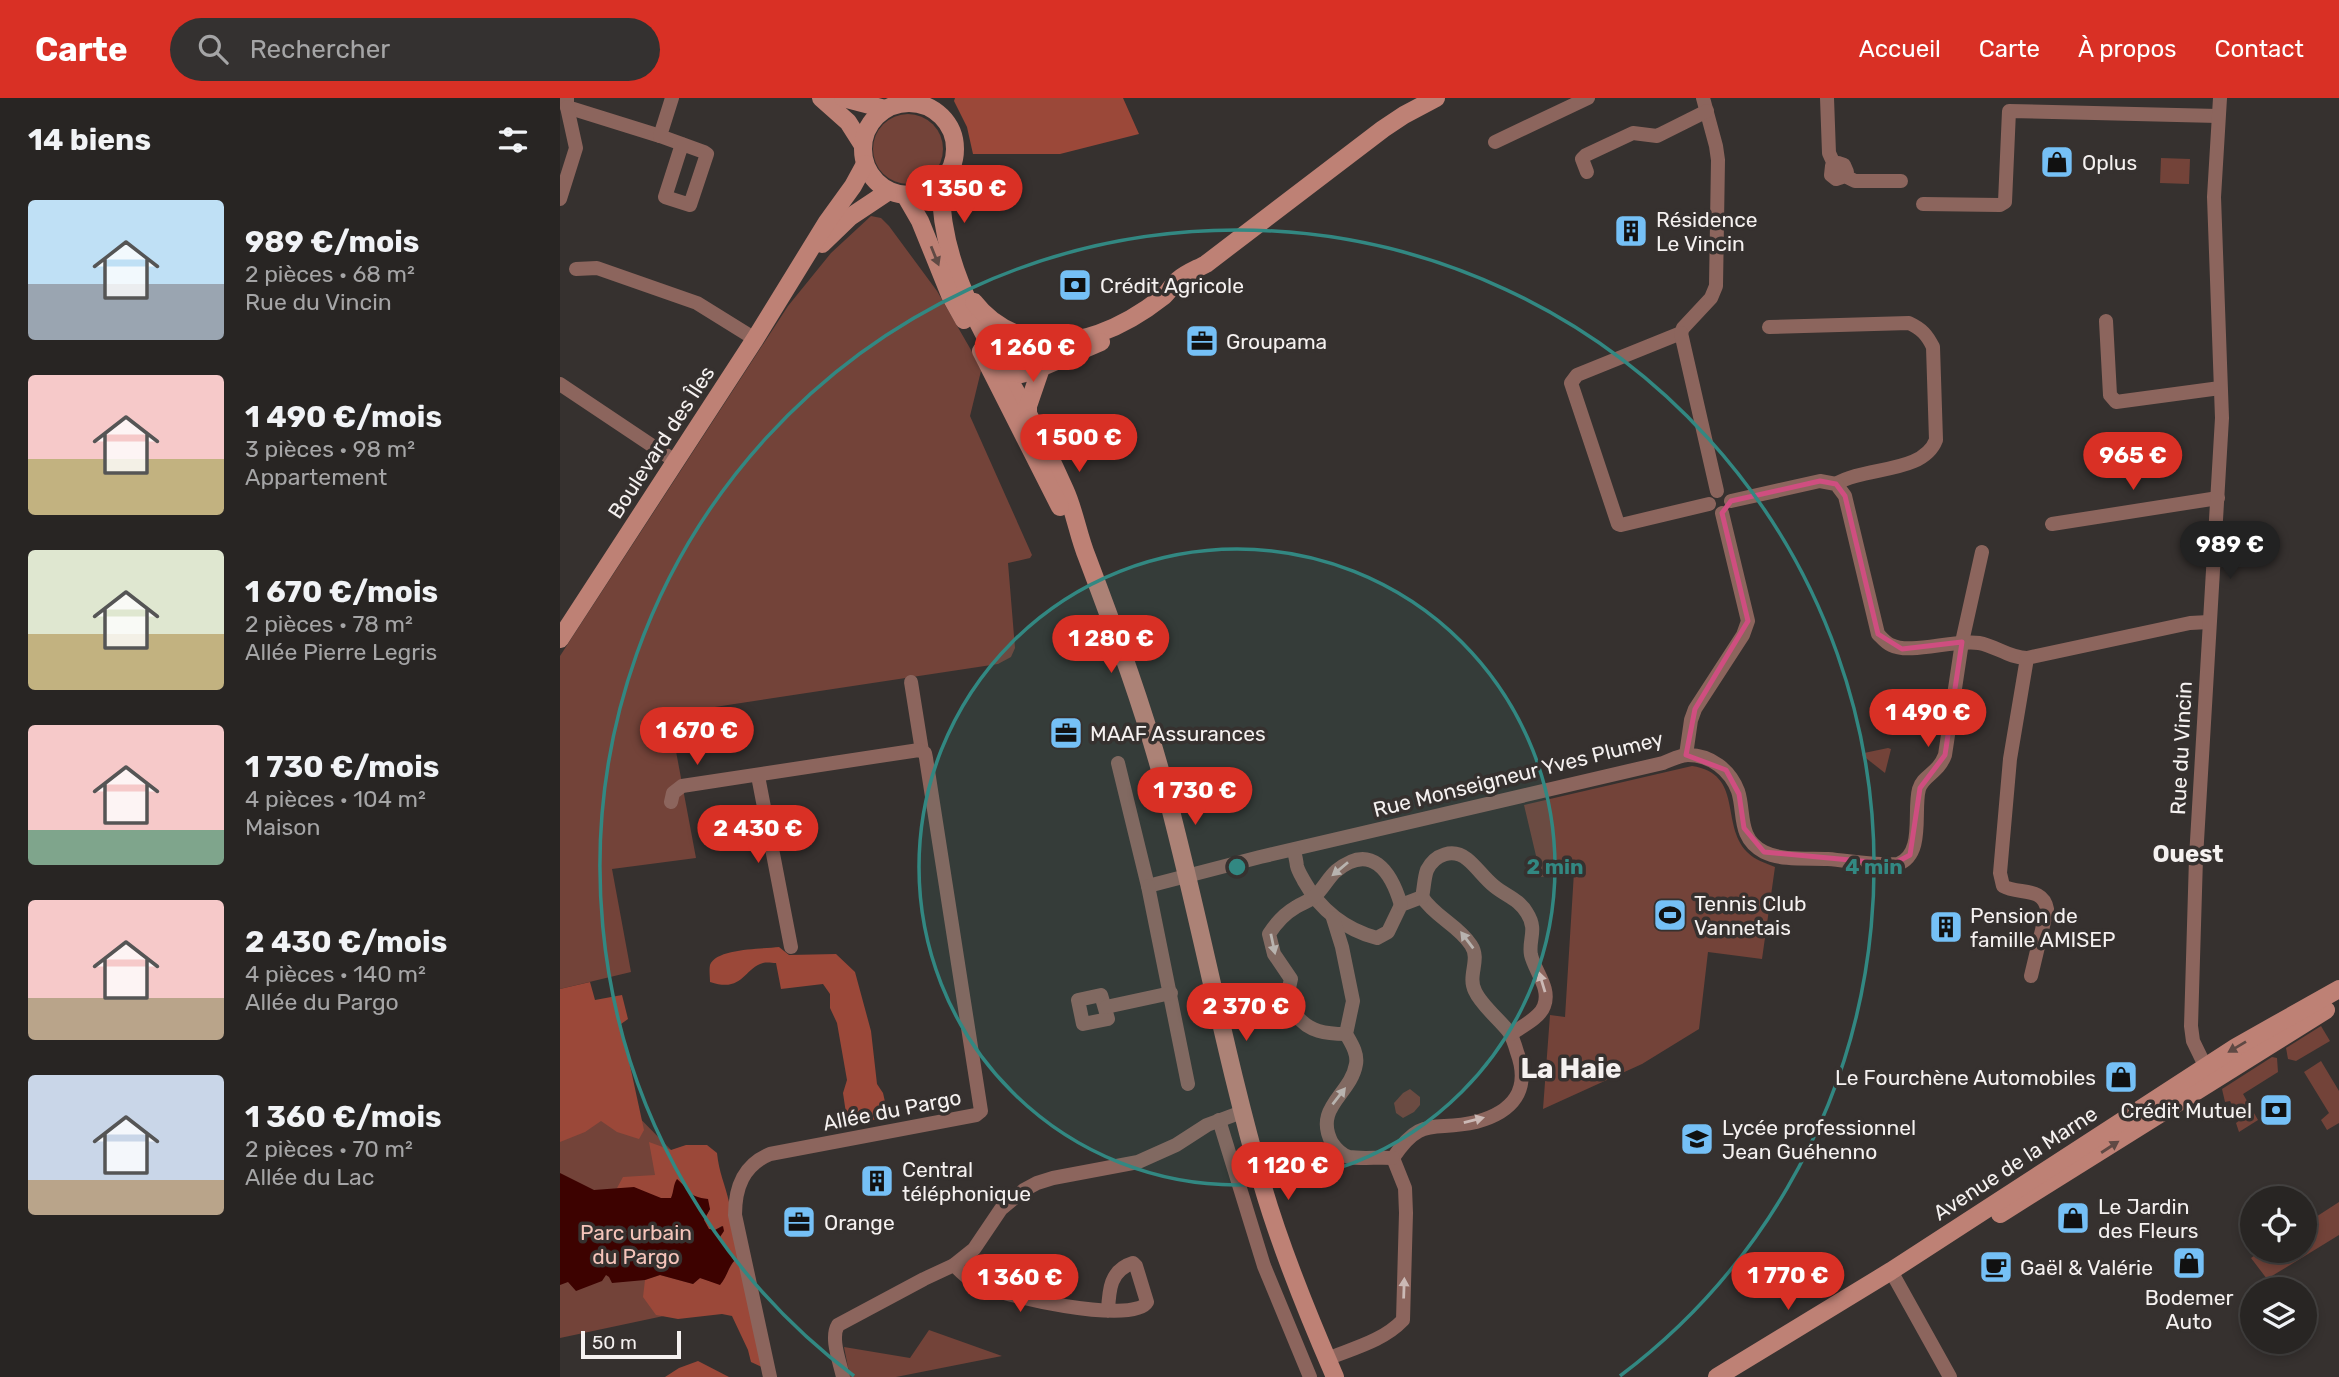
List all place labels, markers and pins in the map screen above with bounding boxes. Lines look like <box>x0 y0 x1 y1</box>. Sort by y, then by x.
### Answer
shop icon: Oplus <box>2038 143 2076 181</box>
place label: Oplus <box>2082 150 2137 175</box>
pin: 1 350 € <box>899 166 1029 225</box>
place label: Résidence Le Vincin <box>1656 207 1758 256</box>
building icon: Résidence Le Vincin <box>1612 212 1650 250</box>
bank icon: Crédit Agricole <box>1056 266 1094 304</box>
place label: Crédit Agricole <box>1100 273 1244 298</box>
office icon: Groupama <box>1183 322 1221 360</box>
pin: 1 260 € <box>968 324 1098 384</box>
place label: Groupama <box>1226 329 1327 354</box>
pin: 1 500 € <box>1014 414 1144 474</box>
pin: 965 € <box>2084 432 2182 492</box>
pin: 989 € <box>2181 522 2279 581</box>
pin: 1 280 € <box>1046 616 1176 675</box>
pin: 1 490 € <box>1863 690 1993 749</box>
pin: 1 670 € <box>632 708 762 767</box>
office icon: MAAF Assurances <box>1047 714 1085 752</box>
place label: MAAF Assurances <box>1090 721 1266 746</box>
pin: 1 730 € <box>1130 768 1260 827</box>
pin: 2 430 € <box>693 806 823 865</box>
centre of rings <box>1225 855 1249 879</box>
place label: Tennis Club Vannetais <box>1694 891 1807 940</box>
sports icon: Tennis Club Vannetais <box>1651 896 1689 934</box>
place label: Pension de famille AMISEP <box>1970 903 2116 952</box>
building icon: Pension de famille AMISEP <box>1927 908 1965 946</box>
pin: 2 370 € <box>1181 984 1311 1043</box>
shop icon: Le Fourchène Automobiles <box>2102 1058 2140 1096</box>
place label: Le Fourchène Automobiles <box>1835 1065 2096 1090</box>
bank icon: Crédit Mutuel <box>2257 1091 2295 1129</box>
place label: Crédit Mutuel <box>2121 1098 2252 1123</box>
place label: Lycée professionnel Jean Guéhenno <box>1722 1115 1916 1164</box>
school or university icon: Lycée professionnel Jean Guéhenno <box>1678 1120 1716 1158</box>
pin: 1 120 € <box>1223 1142 1353 1202</box>
place label: Central téléphonique <box>902 1157 1031 1206</box>
building icon: Central téléphonique <box>858 1162 896 1200</box>
place label: Le Jardin des Fleurs <box>2098 1194 2199 1243</box>
shop icon: Le Jardin des Fleurs <box>2054 1199 2092 1237</box>
office icon: Orange <box>780 1203 818 1241</box>
place label: Orange <box>824 1210 895 1235</box>
shop icon: Bodemer Auto <box>2170 1244 2208 1282</box>
cafe icon: Gaël & Valérie <box>1977 1248 2015 1286</box>
pin: 1 770 € <box>1723 1252 1853 1312</box>
pin: 1 360 € <box>955 1254 1085 1314</box>
place label: Gaël & Valérie <box>2020 1255 2153 1280</box>
place label: Bodemer Auto <box>2145 1285 2233 1334</box>

